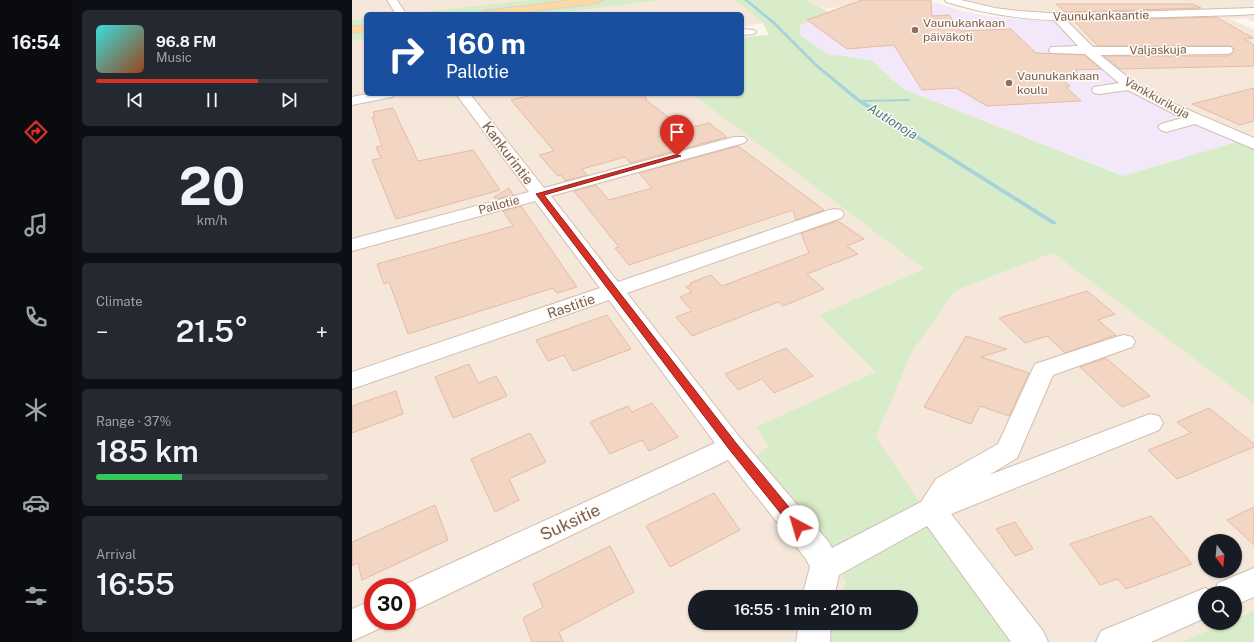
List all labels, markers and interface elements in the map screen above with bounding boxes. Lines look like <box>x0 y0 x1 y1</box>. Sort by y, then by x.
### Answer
street label: Vaunukankaantie <box>1053 8 1149 24</box>
place label: Vaunukankaan päiväkoti <box>923 16 1005 44</box>
marker: Vaunukankaan päiväkoti <box>910 25 920 35</box>
text: 160 m <box>446 27 526 60</box>
icon: right <box>380 28 432 80</box>
text: 16:54 <box>12 32 60 53</box>
text: 96.8 FM <box>156 33 216 50</box>
street label: Valjaskuja <box>1129 43 1187 57</box>
text: Music <box>156 50 192 65</box>
text: Pallotie <box>446 61 509 82</box>
place label: Vaunukankaan koulu <box>1017 69 1099 97</box>
street label: Vankkurikuja <box>1122 74 1192 122</box>
marker: Vaunukankaan koulu <box>1004 78 1014 88</box>
icon: previous <box>124 89 146 111</box>
icon: pause <box>201 89 223 111</box>
icon: next <box>278 89 300 111</box>
water label: Autionoja <box>865 100 920 143</box>
pin <box>660 115 694 156</box>
icon: directions <box>22 118 50 146</box>
street label: Kankurintie <box>479 118 537 188</box>
icon: arrive <box>666 121 688 143</box>
text: 20 <box>179 156 245 217</box>
street label: Pallotie <box>477 193 521 217</box>
icon: music <box>22 211 50 239</box>
text: km/h <box>197 213 227 228</box>
street label: Rastitie <box>545 290 597 322</box>
text: Climate <box>96 294 143 309</box>
icon: phone <box>22 303 50 331</box>
text: 21.5° <box>176 313 248 349</box>
text: − <box>96 319 108 345</box>
text: + <box>316 319 328 345</box>
icon: climate <box>22 396 50 424</box>
text: Range · 37% <box>96 414 171 429</box>
text: 185 km <box>96 433 199 469</box>
icon: car <box>22 489 50 517</box>
street label: Suksitie <box>537 499 603 545</box>
position arrow <box>777 505 819 547</box>
north arrow <box>1198 534 1242 578</box>
map controls <box>1198 534 1242 630</box>
text: Arrival <box>96 547 136 562</box>
text: 16:55 <box>96 566 175 602</box>
speed limit sign: 30 <box>364 578 416 630</box>
icon: filters <box>22 582 50 610</box>
button: search <box>1198 586 1242 630</box>
text: 16:55 · 1 min · 210 m <box>734 601 872 618</box>

